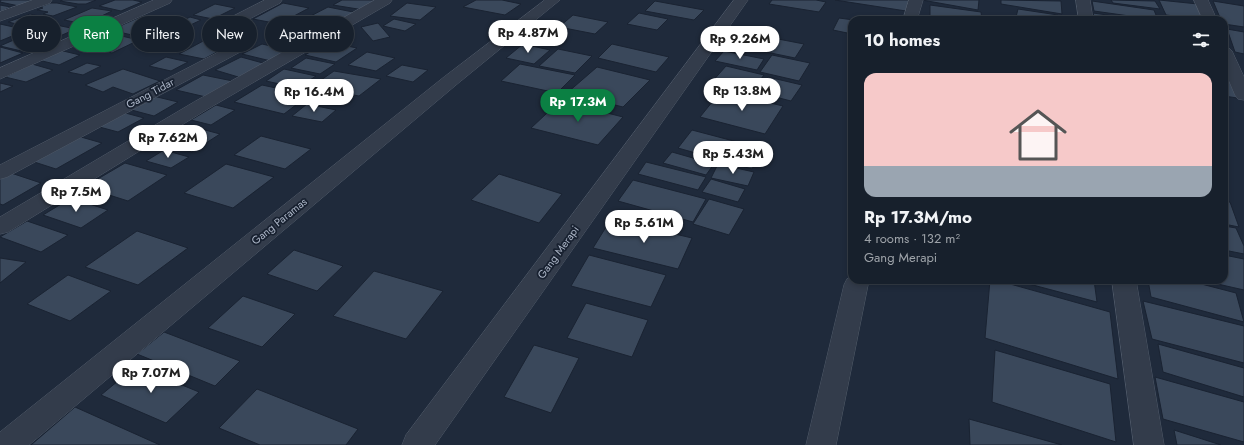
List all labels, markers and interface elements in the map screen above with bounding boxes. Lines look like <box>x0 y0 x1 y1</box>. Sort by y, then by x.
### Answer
chip: Buy <box>12 16 61 52</box>
chip: Rent <box>69 16 123 52</box>
chip: Filters <box>131 16 194 52</box>
chip: New <box>202 16 257 52</box>
chip: Apartment <box>265 16 354 52</box>
pin: Rp 4.87M <box>487 20 569 54</box>
text: Rp 4.87M <box>498 23 558 42</box>
pin: Rp 9.26M <box>699 26 781 60</box>
text: 10 homes <box>864 28 940 52</box>
text: Rp 9.26M <box>709 29 771 48</box>
icon: filters <box>1190 29 1212 51</box>
street label: Gang Tidar <box>123 74 177 112</box>
pin: Rp 13.8M <box>701 78 783 112</box>
pin: Rp 16.4M <box>273 79 355 113</box>
text: Rp 13.8M <box>713 81 771 100</box>
text: Rp 16.4M <box>284 82 344 101</box>
pin: Rp 17.3M <box>537 89 619 123</box>
text: Rp 17.3M <box>549 92 607 111</box>
icon: home <box>1002 99 1074 171</box>
pin: Rp 7.62M <box>127 125 209 159</box>
text: Rp 7.62M <box>138 128 198 147</box>
pin: Rp 5.43M <box>692 141 774 175</box>
text: Rp 5.43M <box>702 144 764 163</box>
pin: Rp 7.5M <box>39 179 113 213</box>
text: Rp 7.5M <box>50 182 102 201</box>
street label: Gang Paramas <box>248 193 311 248</box>
text: Rp 17.3M/mo <box>864 205 972 229</box>
pin: Rp 5.61M <box>603 210 685 244</box>
text: Rp 5.61M <box>614 213 674 232</box>
street label: Gang Merapi <box>533 222 583 282</box>
text: 4 rooms · 132 m² <box>864 229 960 248</box>
text: Gang Merapi <box>864 248 937 267</box>
pin: Rp 7.07M <box>110 360 192 394</box>
text: Rp 7.07M <box>121 363 181 382</box>

